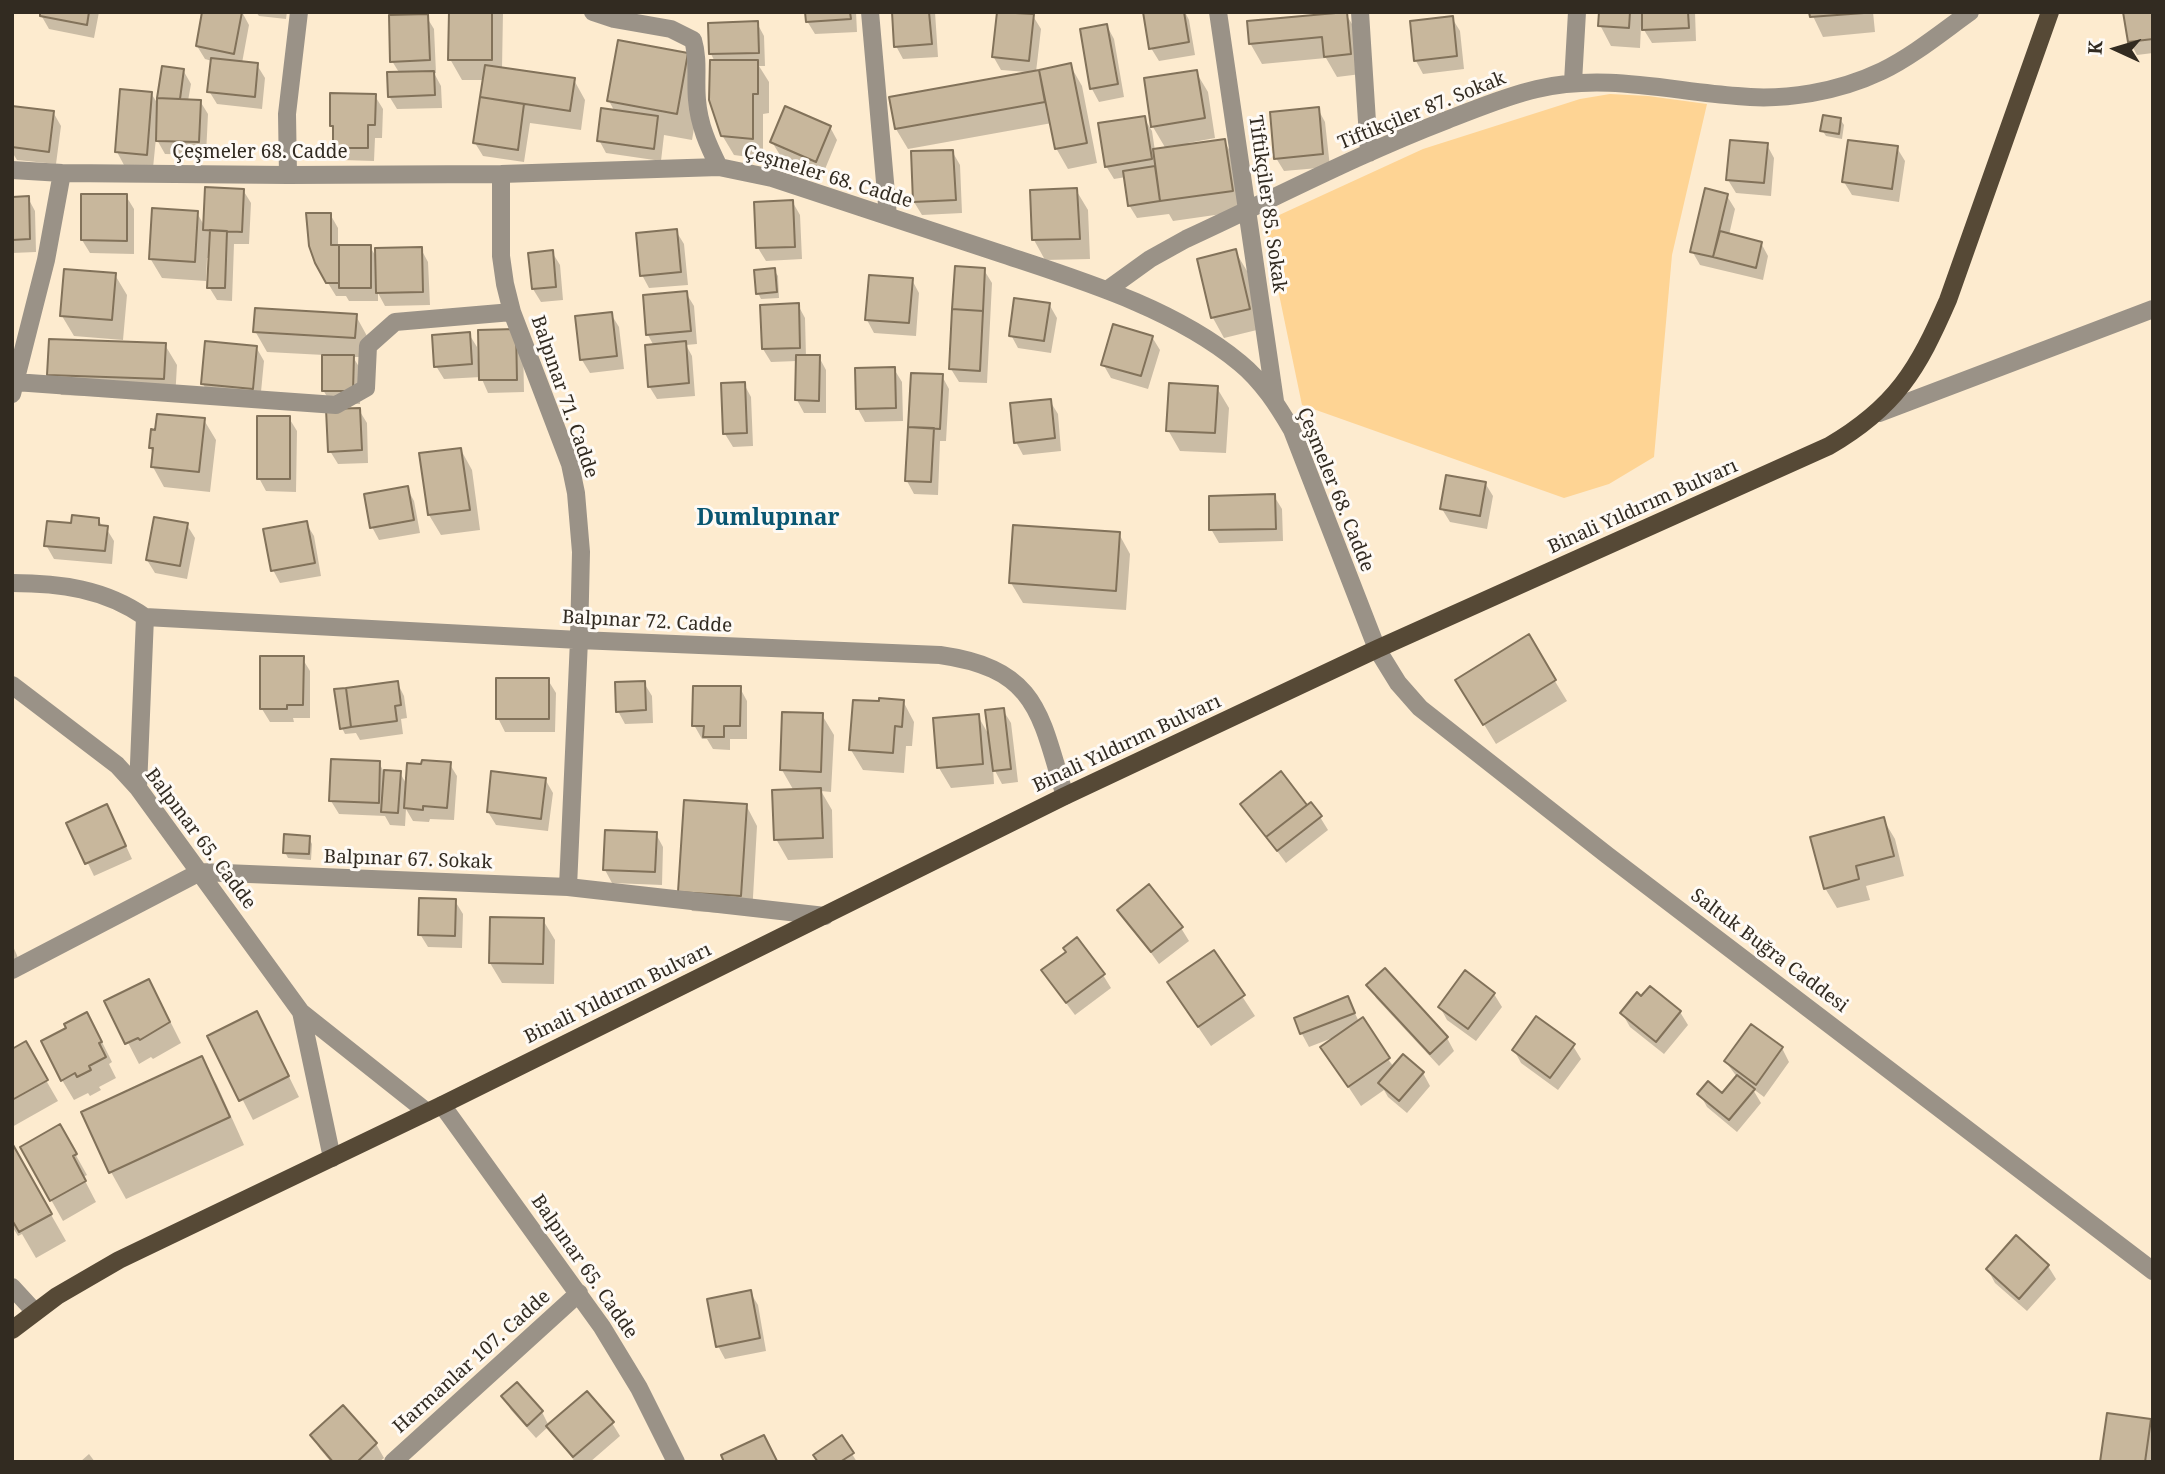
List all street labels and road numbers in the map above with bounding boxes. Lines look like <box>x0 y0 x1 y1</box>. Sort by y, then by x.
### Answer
street label: Tiftikçiler 87. Sokak <box>1335 67 1509 155</box>
street label: Tiftikçiler 85. Sokak <box>1243 114 1291 294</box>
street label: Çeşmeler 68. Cadde <box>741 140 915 214</box>
street label: Çeşmeler 68. Cadde <box>172 142 348 164</box>
street label: Balpınar 71. Cadde <box>525 313 603 481</box>
street label: Çeşmeler 68. Cadde <box>1292 404 1378 576</box>
street label: Binali Yıldırım Bulvarı <box>1545 455 1741 559</box>
street label: Balpınar 72. Cadde <box>561 606 733 638</box>
street label: Binali Yıldırım Bulvarı <box>1029 690 1225 798</box>
street label: Balpınar 65. Cadde <box>140 764 260 914</box>
street label: Balpınar 67. Sokak <box>323 846 493 874</box>
street label: Saltuk Buğra Caddesi <box>1686 884 1852 1018</box>
street label: Binali Yıldırım Bulvarı <box>521 939 715 1049</box>
street label: Balpınar 65. Cadde <box>526 1191 642 1343</box>
street label: Harmanlar 107. Cadde <box>389 1285 555 1439</box>

